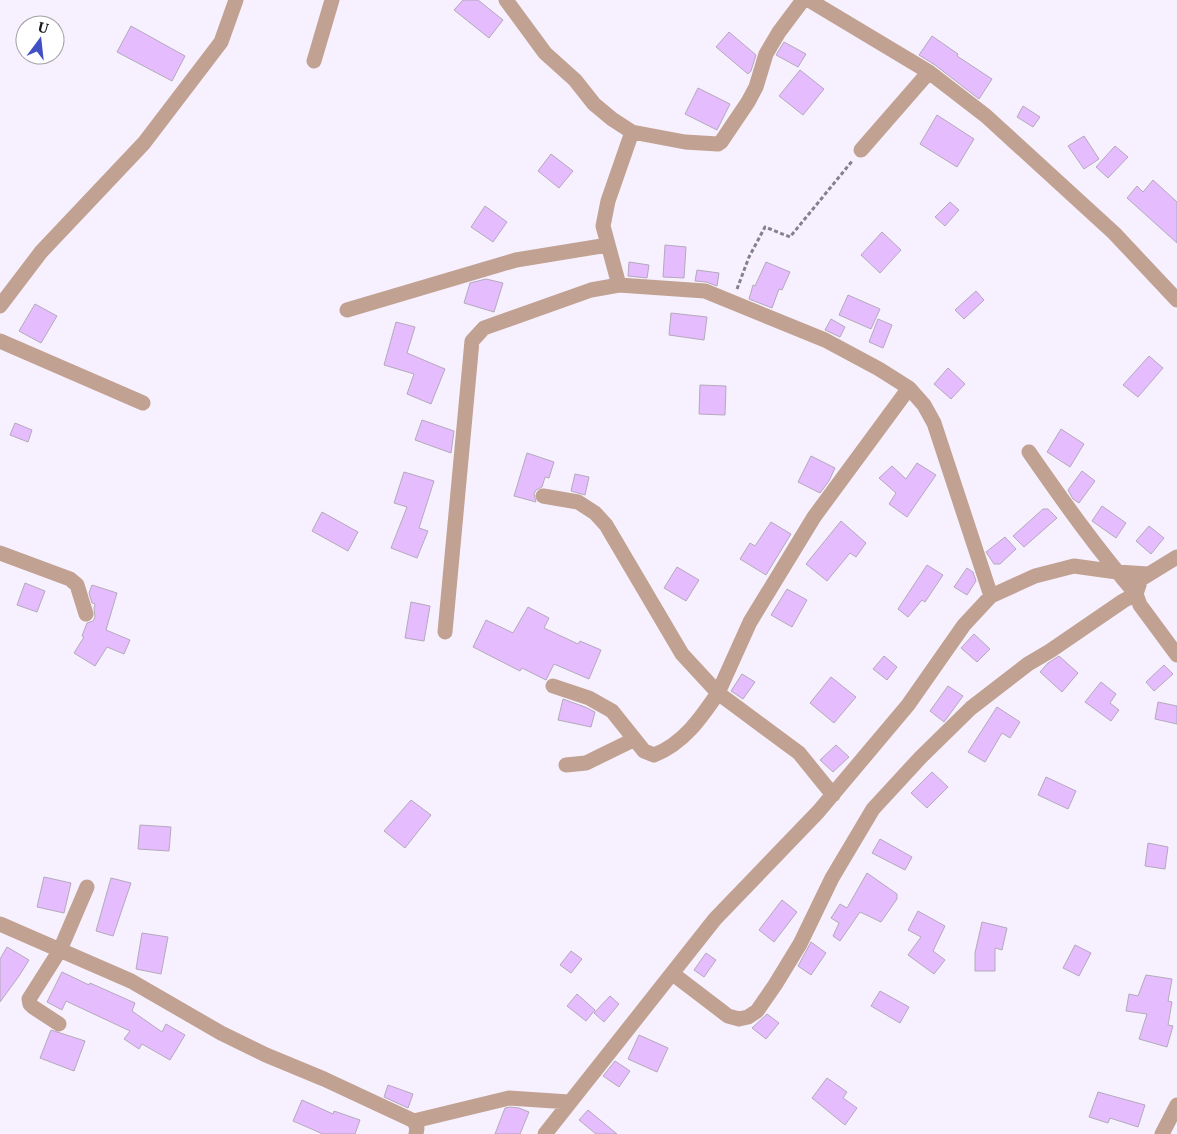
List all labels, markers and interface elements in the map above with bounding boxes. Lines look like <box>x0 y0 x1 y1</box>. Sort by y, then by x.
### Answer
north arrow <box>15 15 65 65</box>
text: U <box>36 17 51 38</box>

